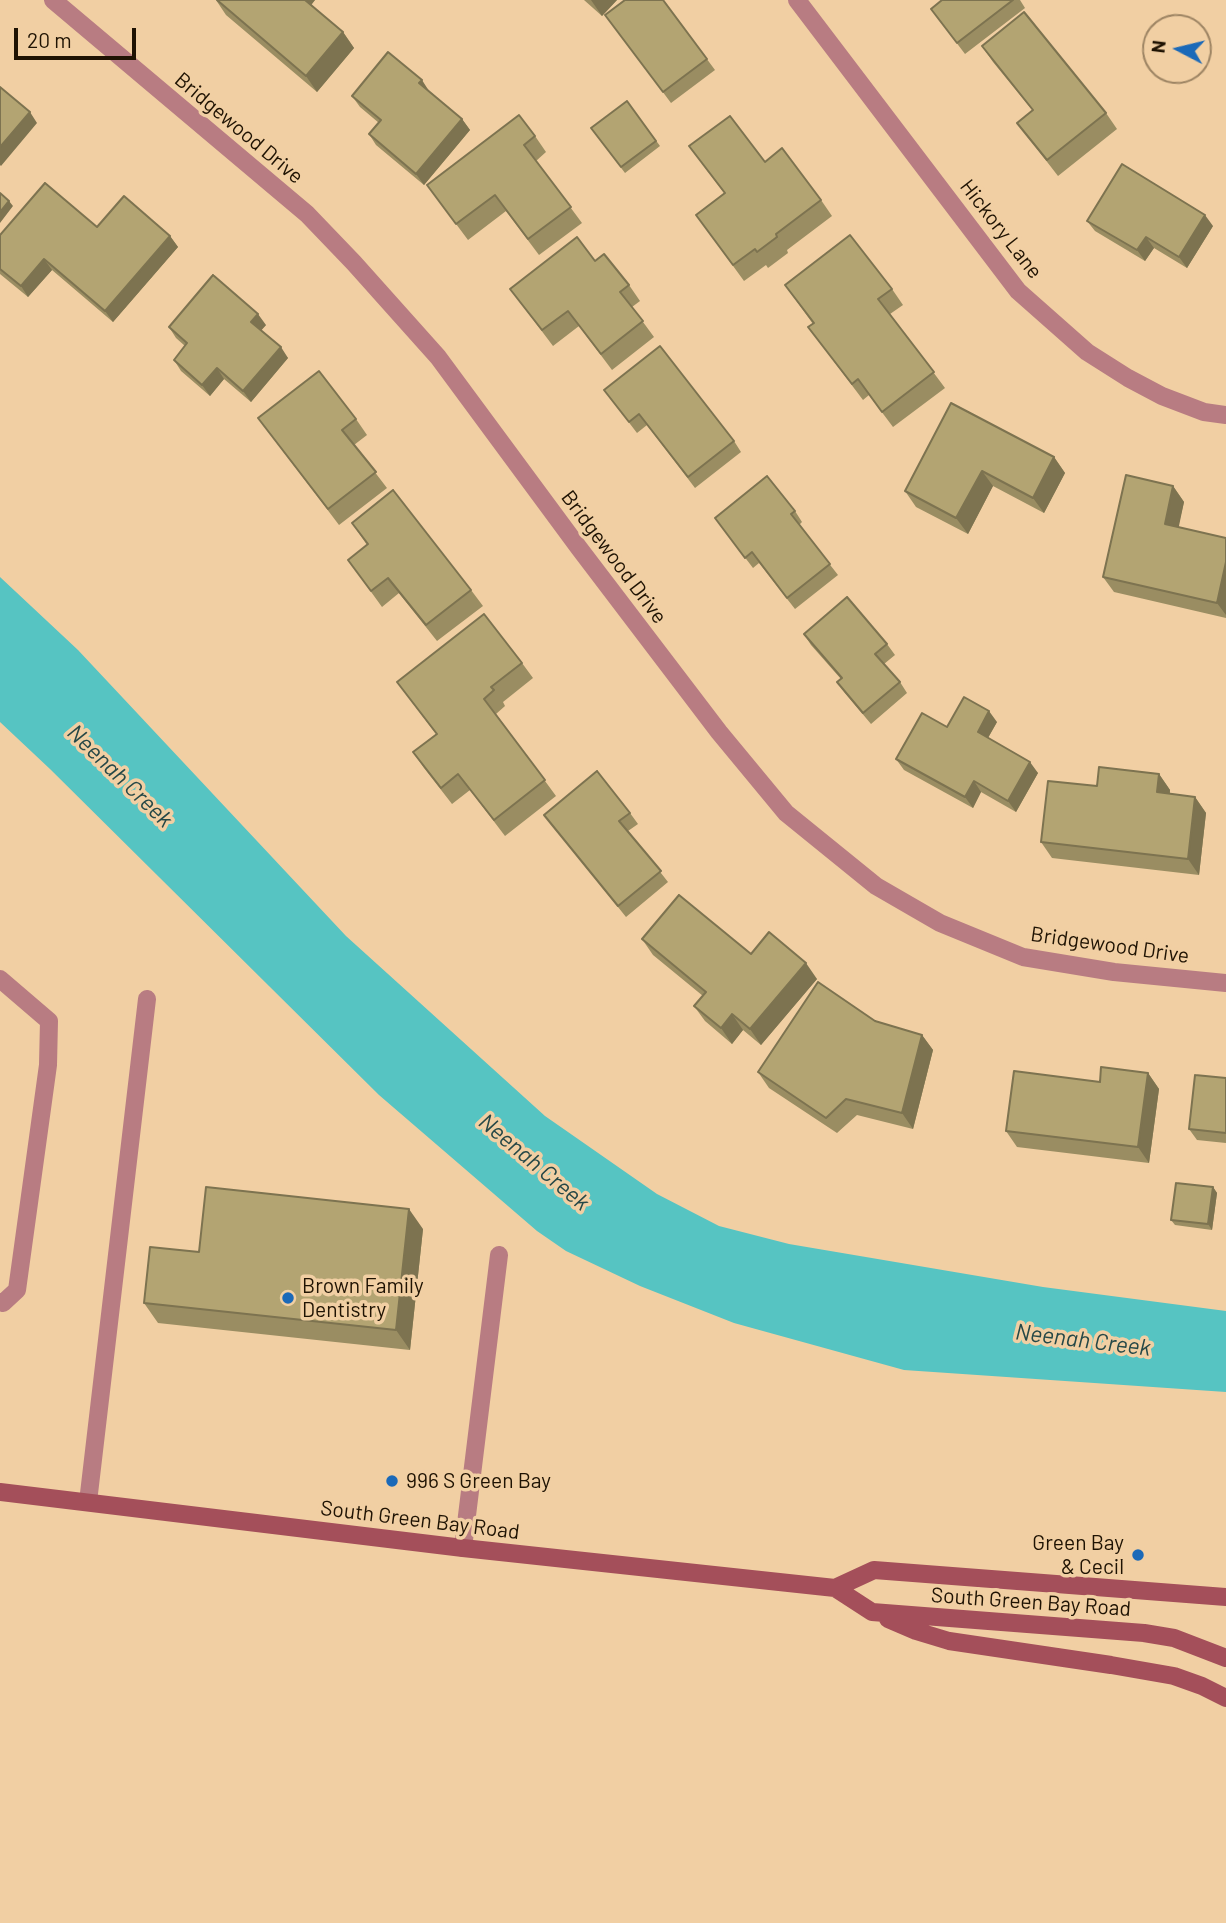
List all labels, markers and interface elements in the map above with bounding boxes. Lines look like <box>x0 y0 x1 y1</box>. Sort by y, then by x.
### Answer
scale bar <box>18 14 140 58</box>
north arrow <box>1142 14 1212 84</box>
text: 20 m <box>27 27 72 52</box>
text: N <box>1145 39 1170 54</box>
street label: Bridgewood Drive <box>170 67 308 189</box>
street label: Hickory Lane <box>955 174 1047 284</box>
street label: Bridgewood Drive <box>556 486 672 628</box>
water label: Neenah Creek <box>61 719 179 833</box>
street label: Bridgewood Drive <box>1029 921 1191 969</box>
water label: Neenah Creek <box>473 1108 595 1216</box>
place label: Brown Family Dentistry <box>302 1273 424 1323</box>
marker: Brown Family Dentistry <box>280 1290 296 1306</box>
water label: Neenah Creek <box>1014 1318 1152 1362</box>
place label: 996 S Green Bay <box>406 1468 551 1494</box>
marker: 996 S Green Bay <box>384 1473 400 1489</box>
street label: South Green Bay Road <box>319 1495 521 1545</box>
place label: Green Bay & Cecil <box>1032 1530 1124 1580</box>
marker: Green Bay & Cecil <box>1130 1547 1146 1563</box>
street label: South Green Bay Road <box>930 1582 1132 1622</box>

